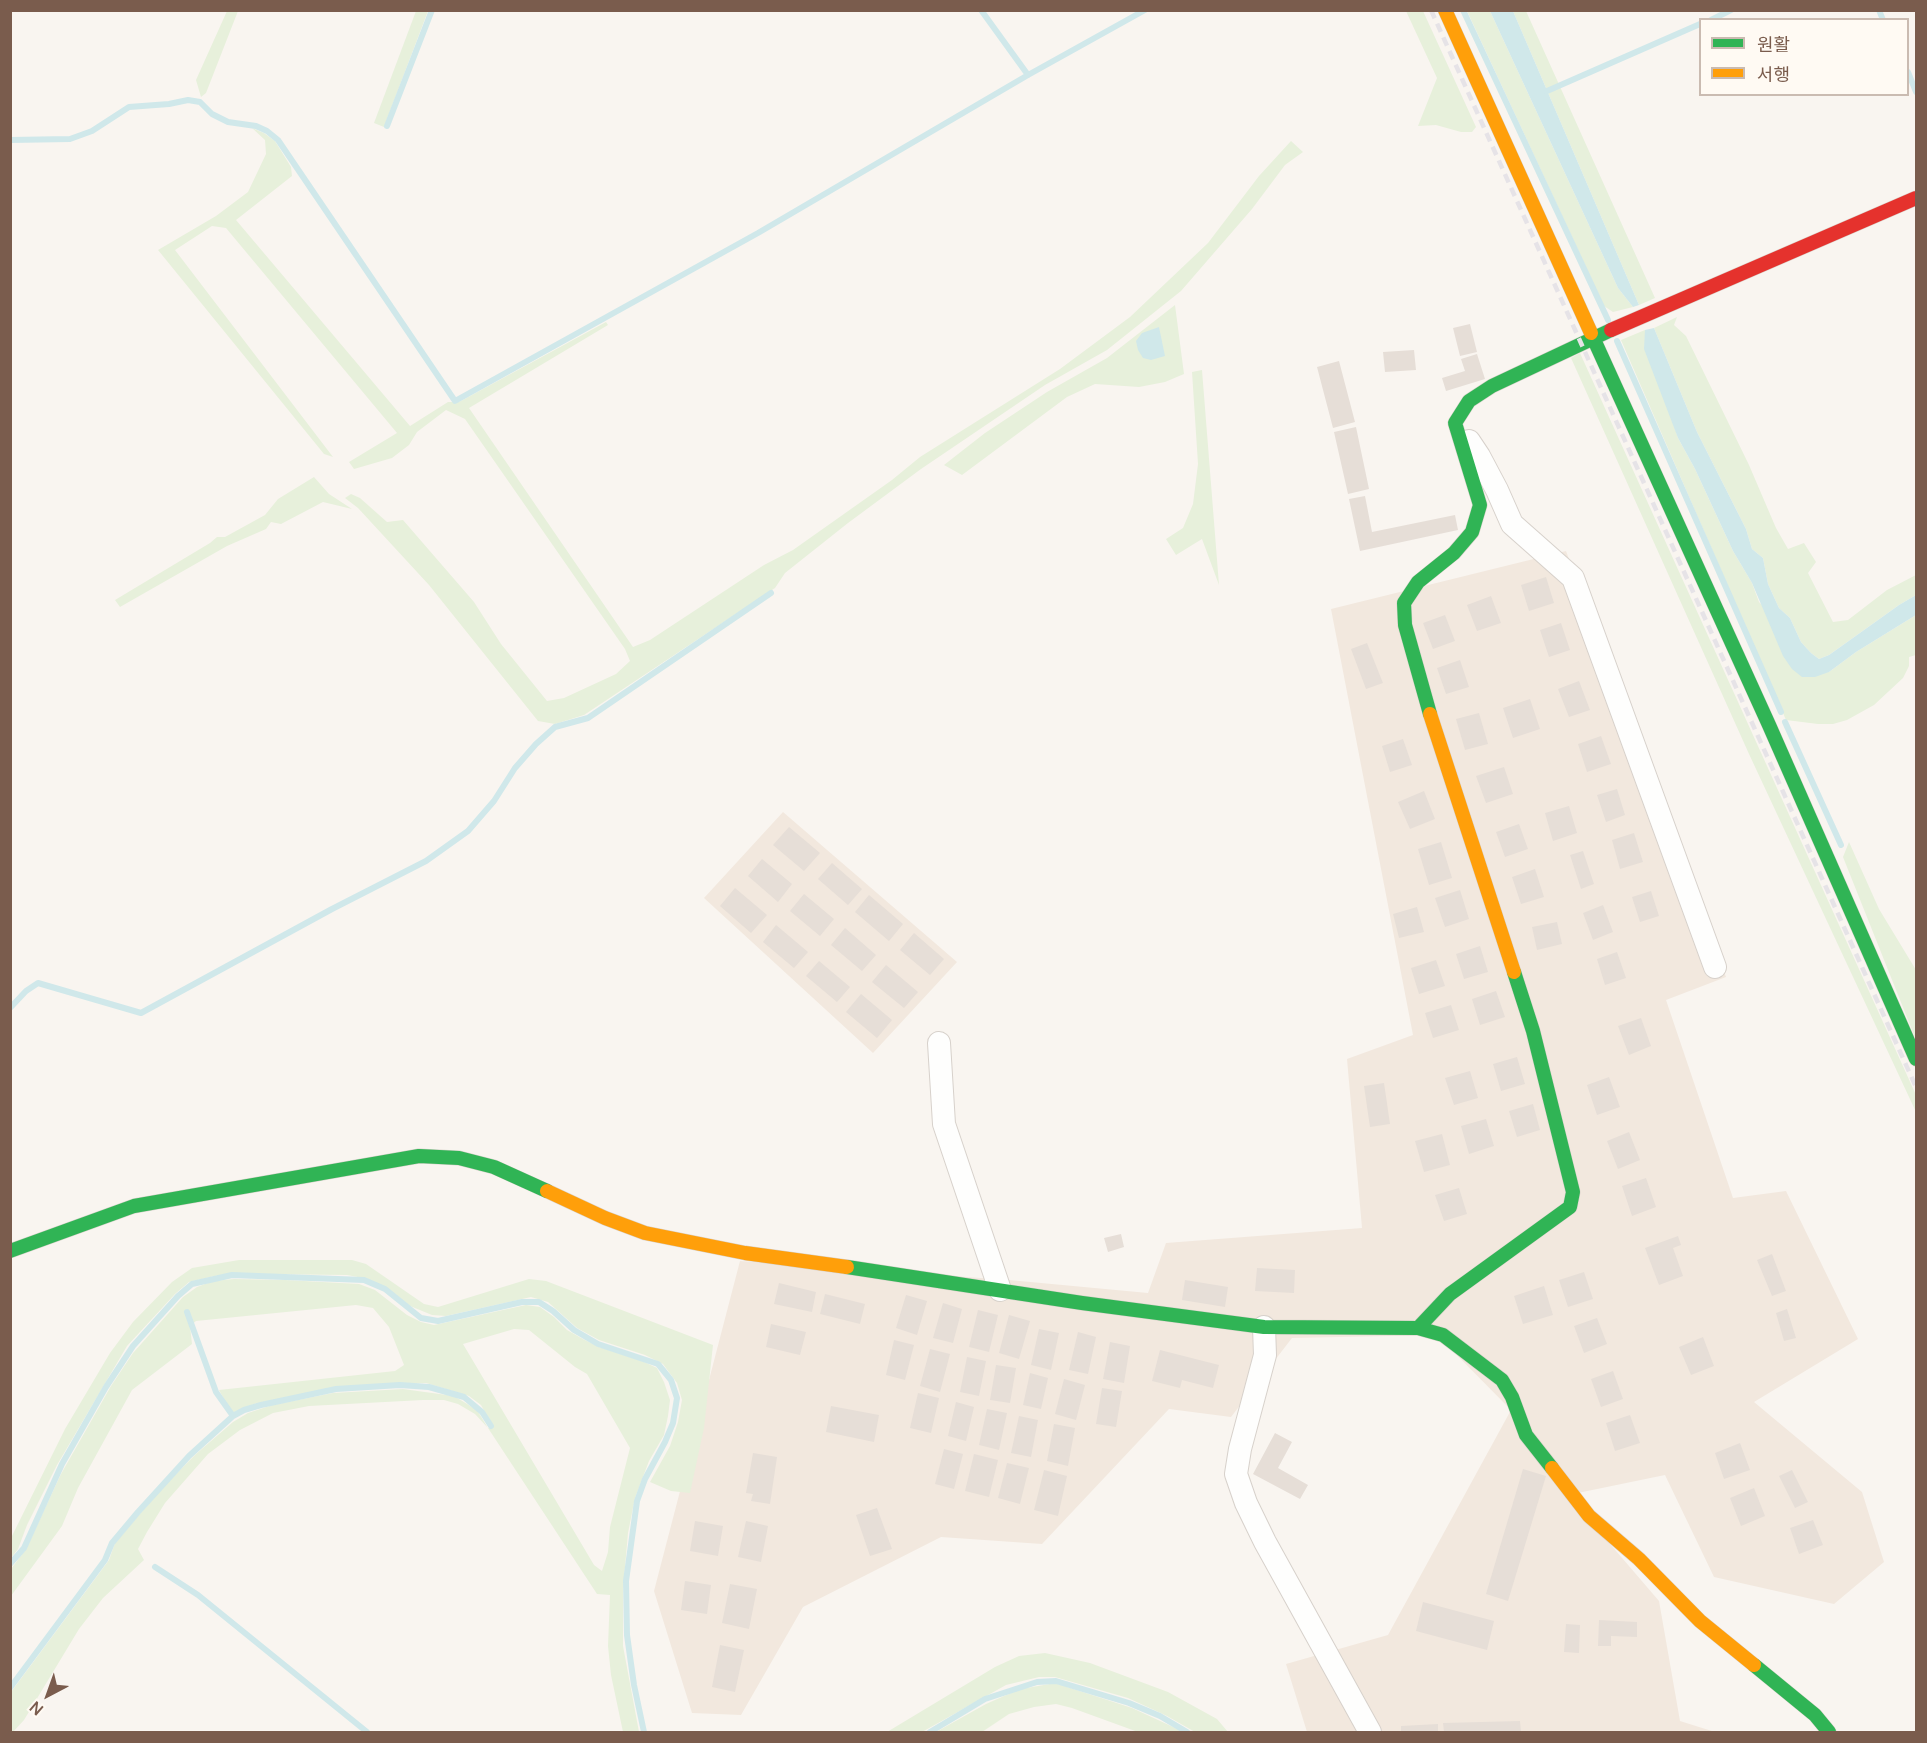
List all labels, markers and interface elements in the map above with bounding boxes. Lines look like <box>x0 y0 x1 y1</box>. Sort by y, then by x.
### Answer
legend <box>1699 18 1909 96</box>
text: 원활 <box>1757 32 1790 56</box>
text: 서행 <box>1757 62 1790 86</box>
north arrow <box>18 1665 78 1725</box>
text: N <box>25 1697 48 1721</box>

